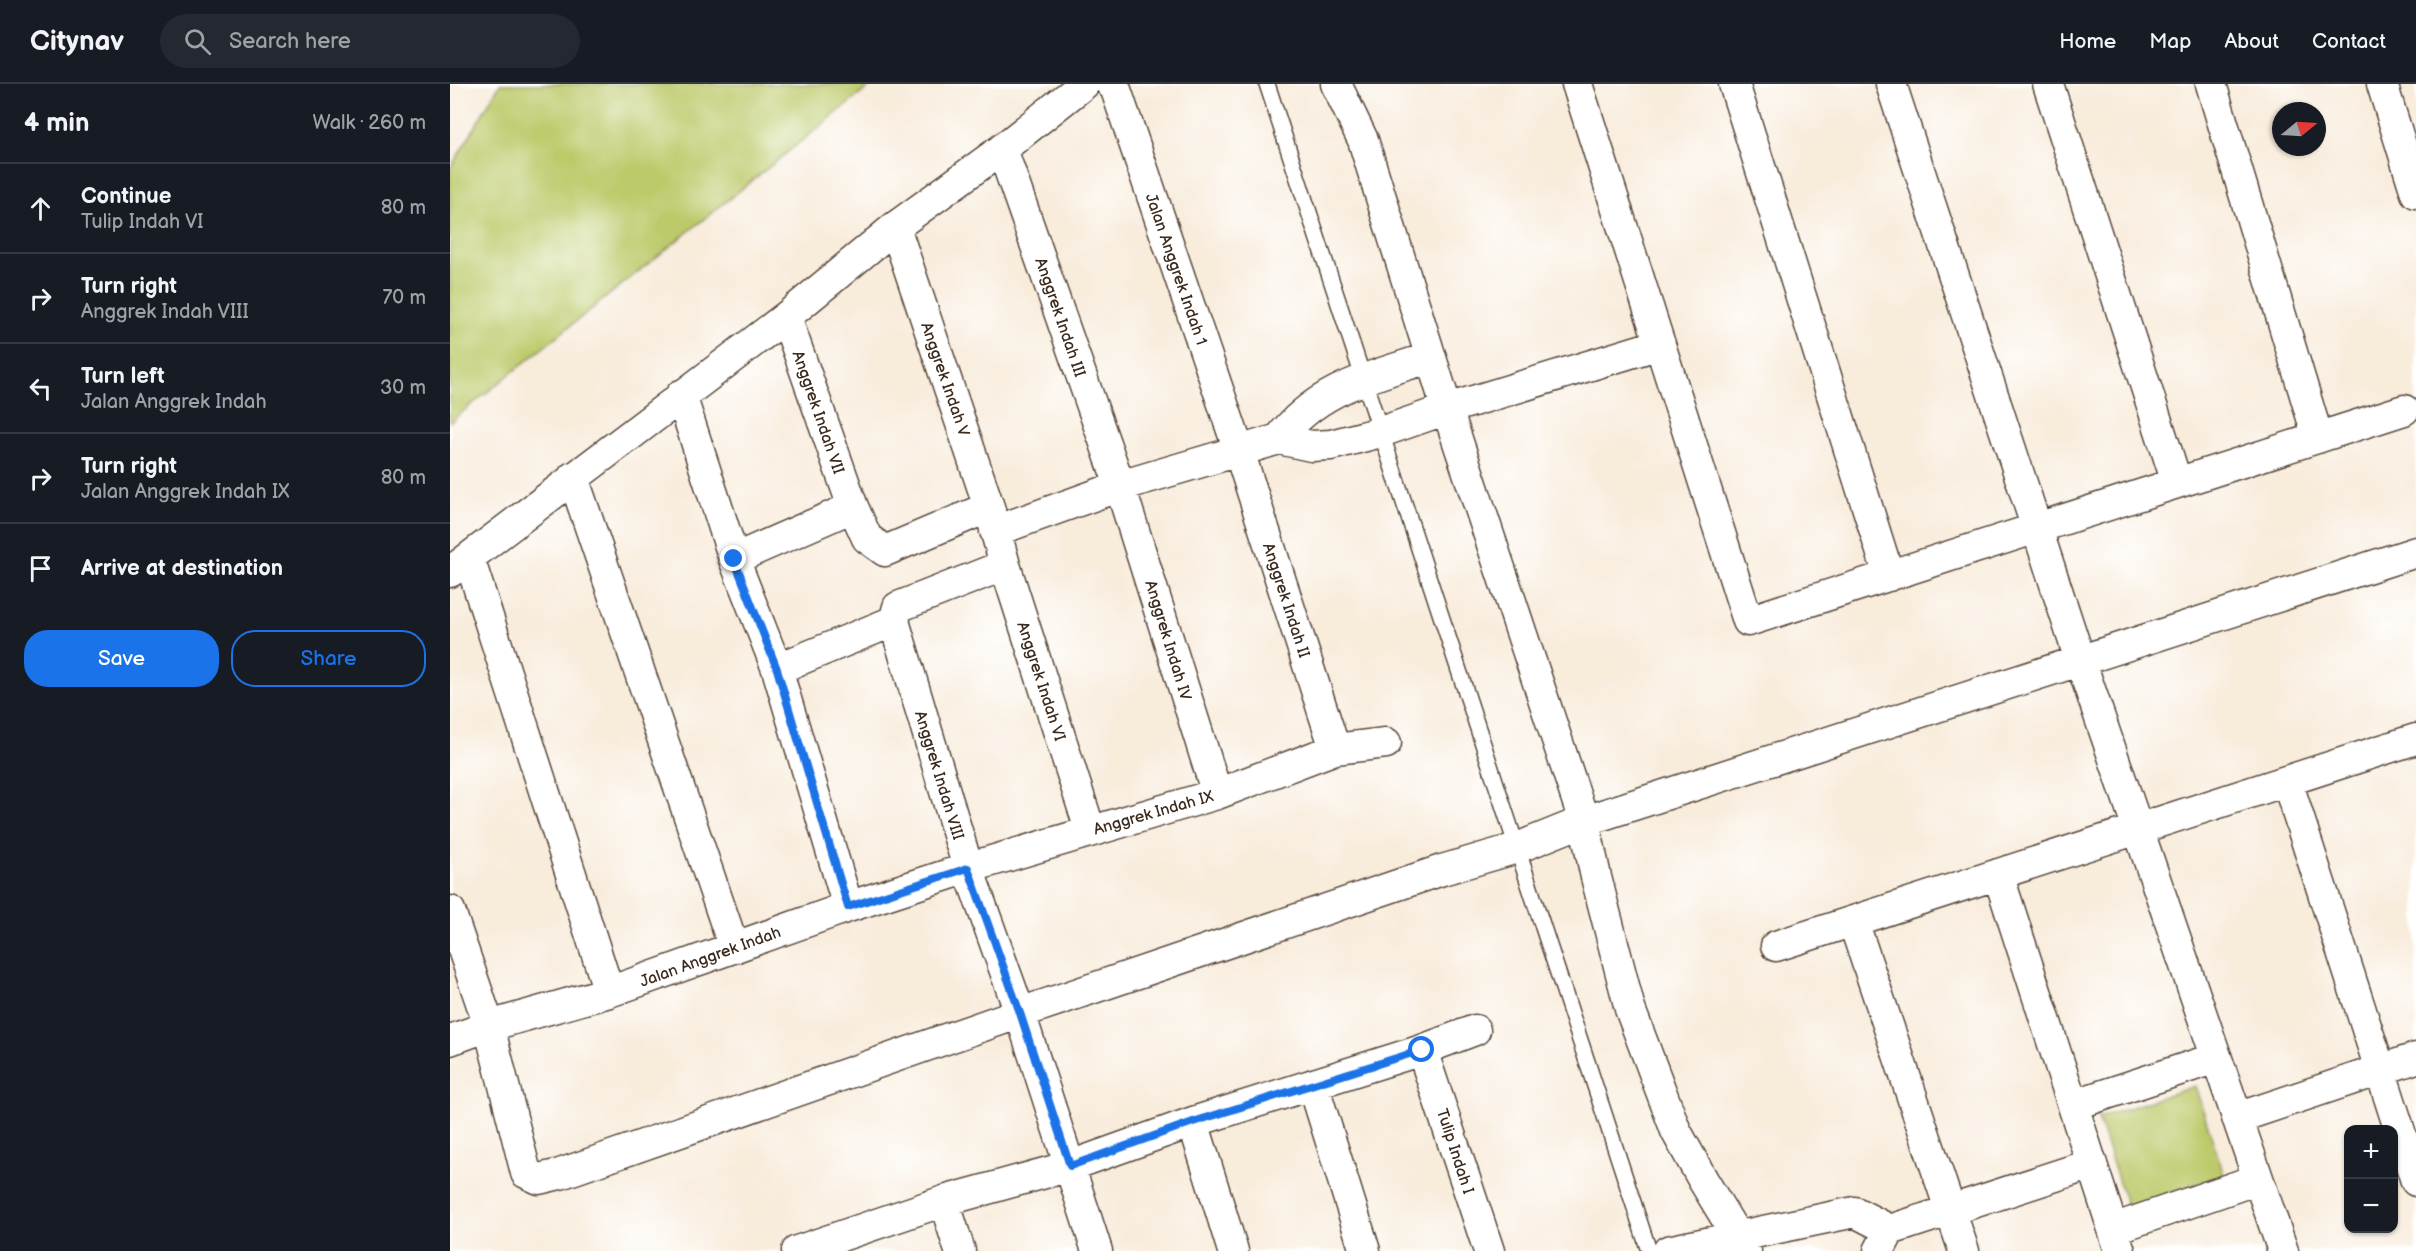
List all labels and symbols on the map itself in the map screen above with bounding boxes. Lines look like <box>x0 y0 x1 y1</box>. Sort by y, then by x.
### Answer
north arrow <box>2272 102 2326 156</box>
street label: Jalan Anggrek Indah 1 <box>1141 191 1210 348</box>
street label: Anggrek Indah III <box>1030 255 1089 380</box>
street label: Anggrek Indah V <box>916 320 973 439</box>
street label: Anggrek Indah VII <box>788 348 848 477</box>
street label: Anggrek Indah II <box>1258 541 1313 660</box>
route end <box>720 545 746 571</box>
street label: Anggrek Indah IV <box>1140 578 1195 703</box>
street label: Anggrek Indah VI <box>1012 619 1069 743</box>
street label: Anggrek Indah VIII <box>910 709 967 842</box>
street label: Anggrek Indah IX <box>1091 787 1216 840</box>
street label: Jalan Anggrek Indah <box>638 923 784 992</box>
route start <box>1408 1036 1434 1062</box>
street label: Tulip Indah I <box>1432 1106 1477 1197</box>

